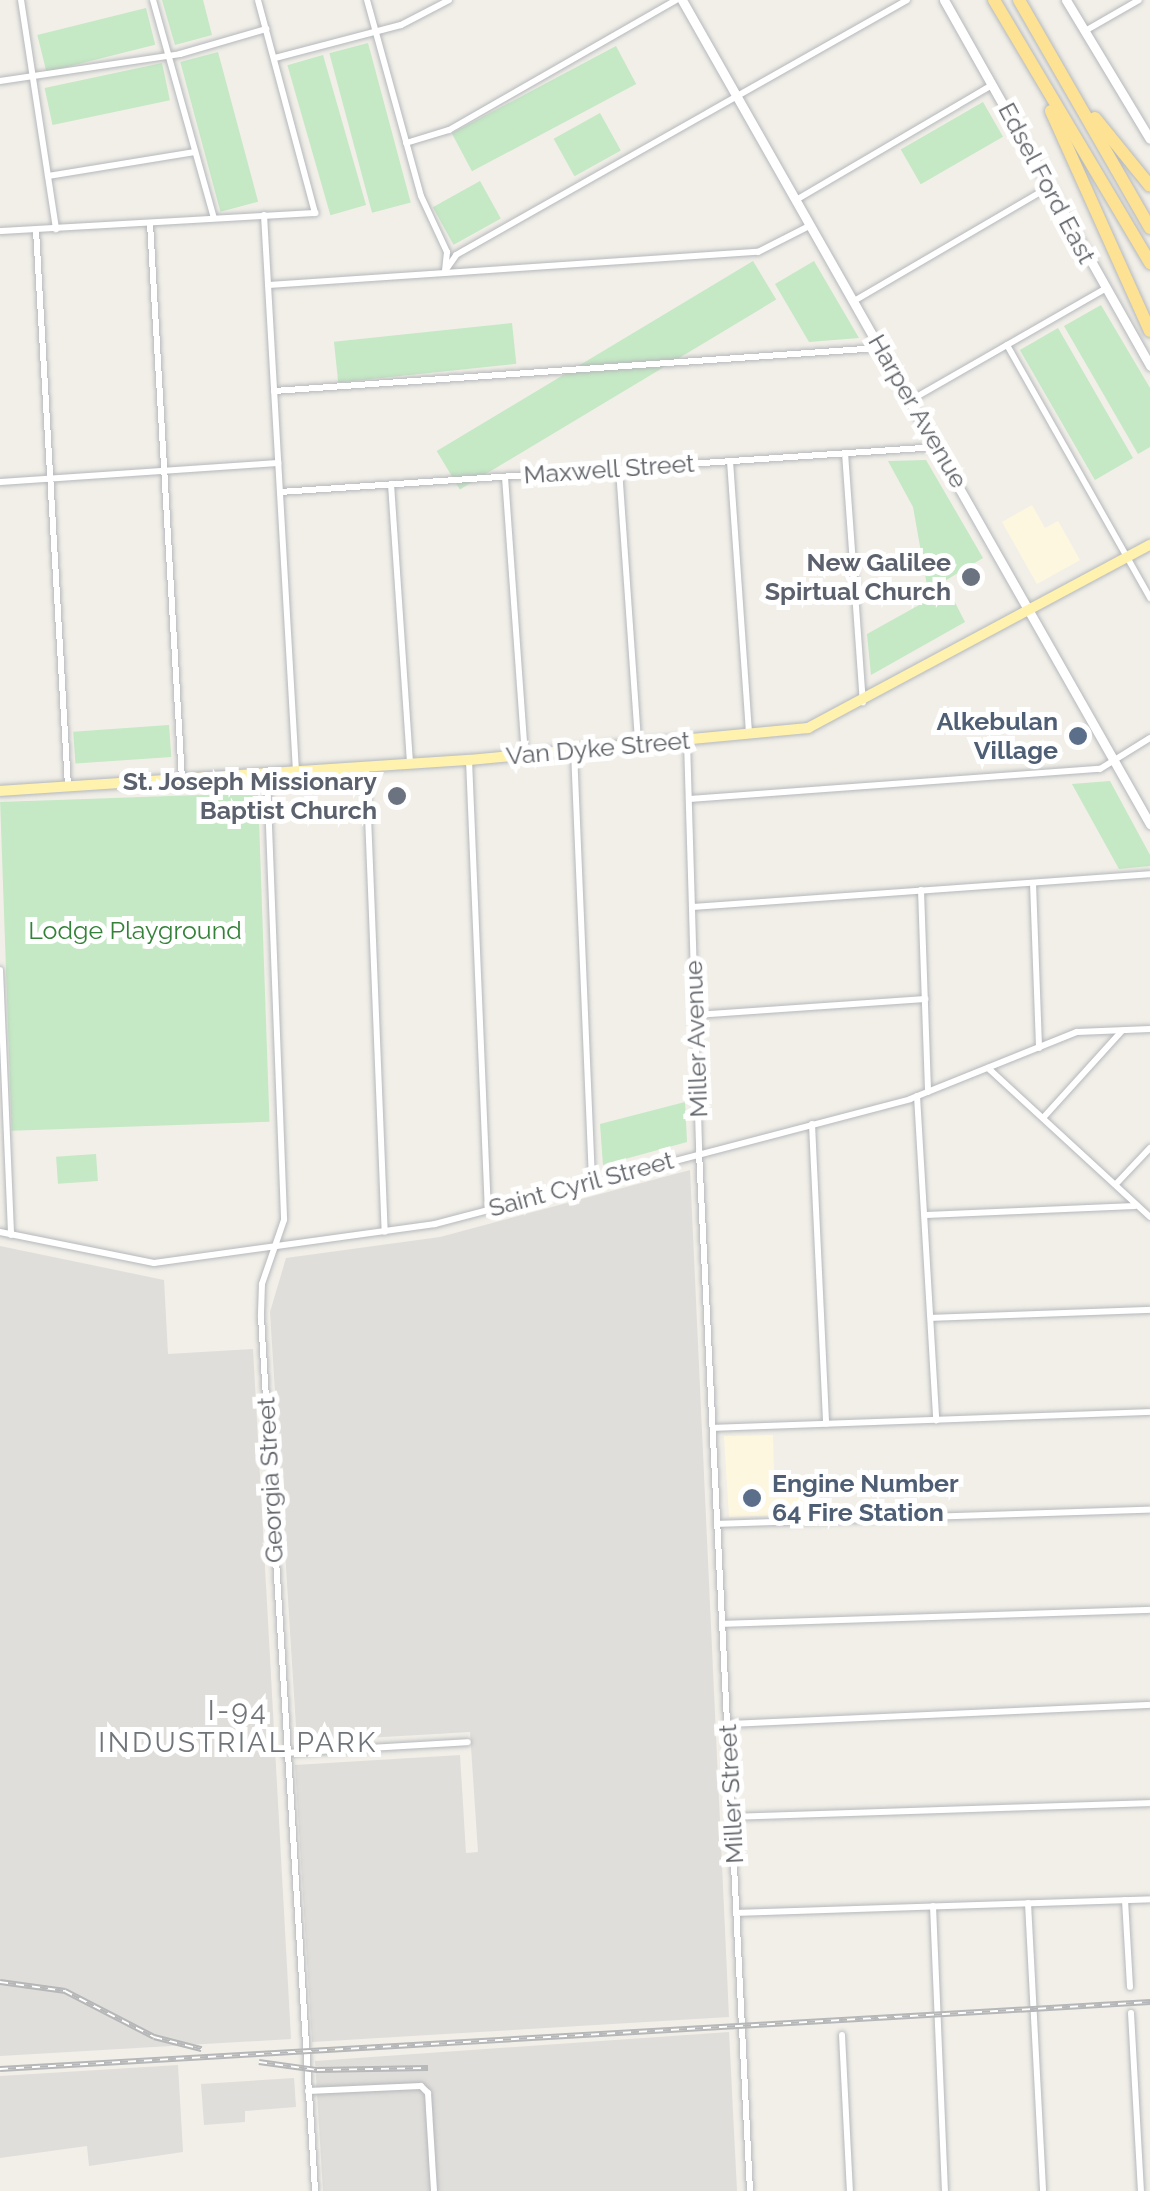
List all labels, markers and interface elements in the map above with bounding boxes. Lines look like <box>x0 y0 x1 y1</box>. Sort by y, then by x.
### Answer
street label: Edsel Ford East <box>992 97 1102 269</box>
street label: Harper Avenue <box>862 328 974 494</box>
street label: Maxwell Street <box>522 448 696 490</box>
place label: New Galilee Spirtual Church <box>764 548 951 607</box>
marker: New Galilee Spirtual Church <box>960 566 982 588</box>
place label: Alkebulan Village <box>936 707 1058 766</box>
street label: Van Dyke Street <box>505 725 691 771</box>
marker: Alkebulan Village <box>1067 725 1089 747</box>
place label: St. Joseph Missionary Baptist Church <box>122 767 377 826</box>
marker: St. Joseph Missionary Baptist Church <box>386 785 408 807</box>
park label: Lodge Playground <box>28 915 242 945</box>
street label: Miller Avenue <box>678 959 714 1119</box>
street label: Saint Cyril Street <box>485 1145 677 1223</box>
street label: Georgia Street <box>251 1396 289 1564</box>
place label: Engine Number 64 Fire Station <box>772 1469 959 1528</box>
marker: Engine Number 64 Fire Station <box>741 1487 763 1509</box>
district label: I-94 INDUSTRIAL PARK <box>98 1694 378 1760</box>
street label: Miller Street <box>712 1723 750 1865</box>

